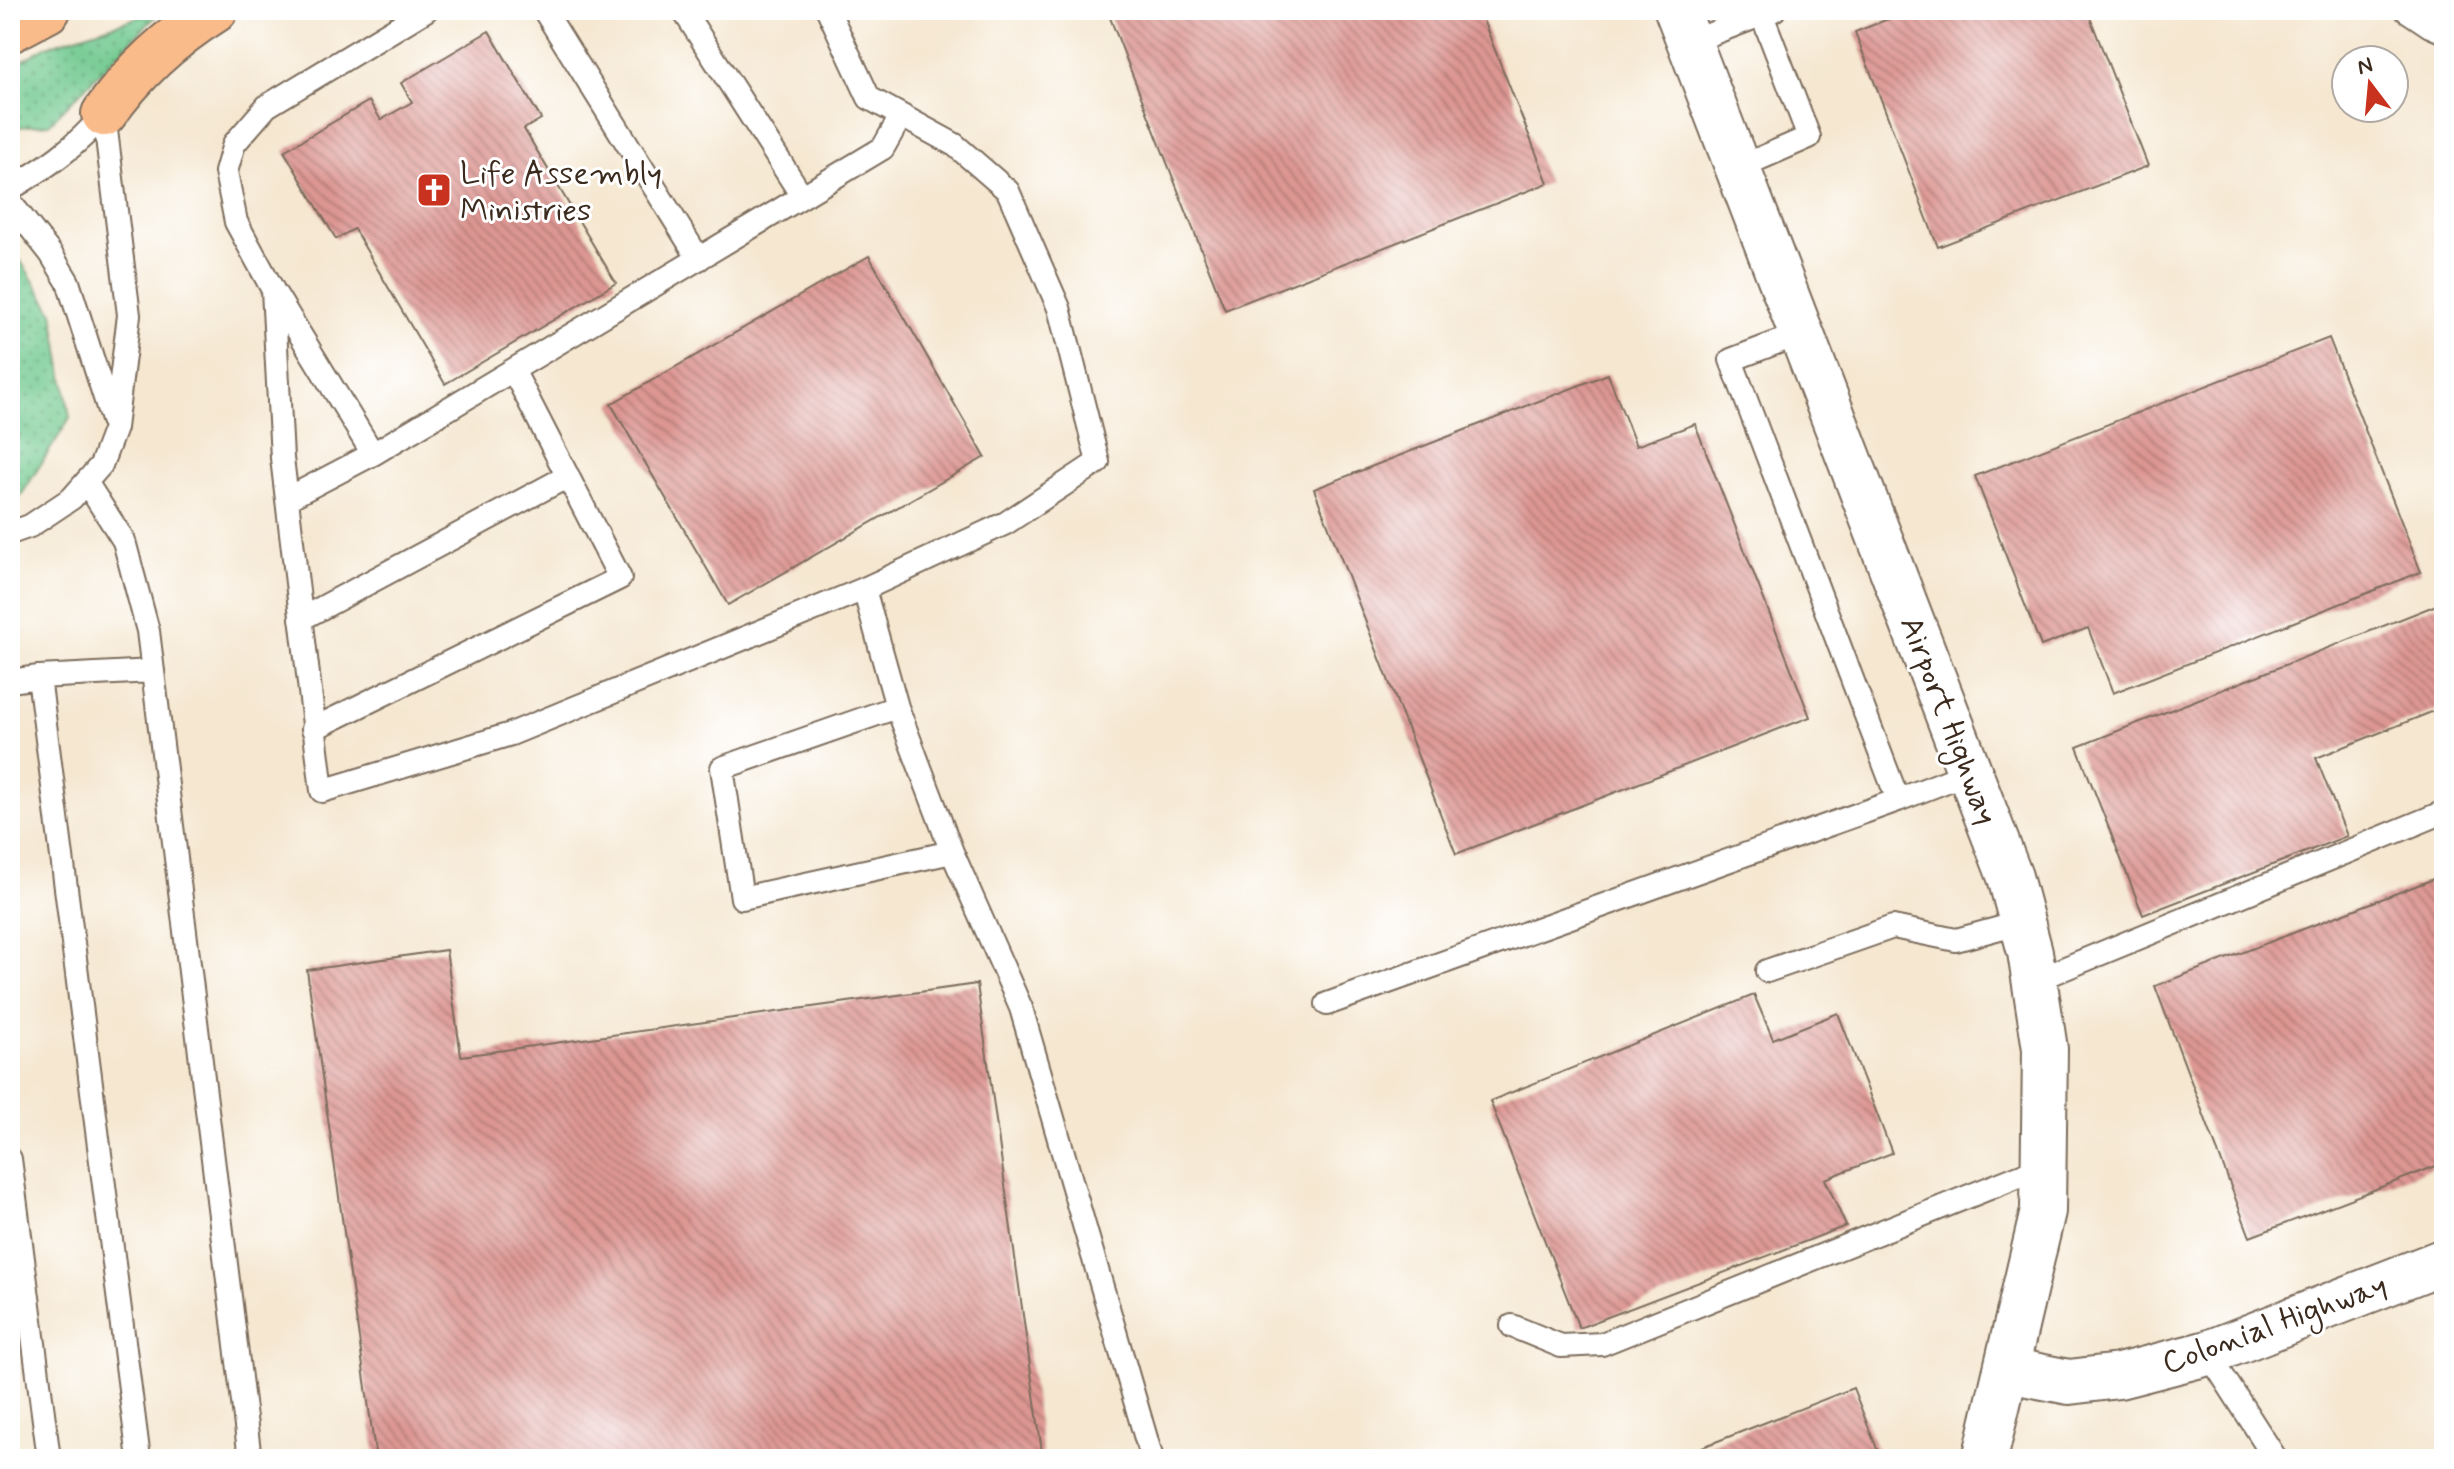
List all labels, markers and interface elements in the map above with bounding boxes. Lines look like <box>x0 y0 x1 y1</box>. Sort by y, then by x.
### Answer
north arrow <box>2330 44 2410 124</box>
text: N <box>2354 51 2376 82</box>
place label: Life Assembly Ministries <box>460 153 662 232</box>
church icon: Life Assembly Ministries <box>415 171 453 209</box>
street label: Airport Highway <box>1887 610 2007 832</box>
street label: Colonial Highway <box>2156 1265 2394 1387</box>

